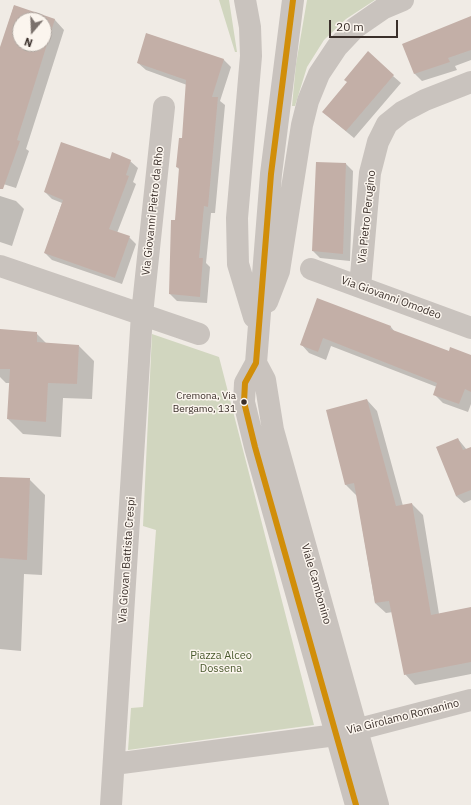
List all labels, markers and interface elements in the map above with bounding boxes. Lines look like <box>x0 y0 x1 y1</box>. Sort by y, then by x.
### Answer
north arrow <box>12 12 52 52</box>
scale bar <box>331 12 400 38</box>
text: 20 m <box>336 19 364 34</box>
text: N <box>22 34 34 50</box>
street label: Via Giovanni Pietro da Rho <box>140 146 166 276</box>
street label: Via Pietro Perugino <box>356 170 378 264</box>
street label: Via Giovanni Omodeo <box>339 274 443 322</box>
place label: Cremona, Via Bergamo, 131 <box>173 390 236 414</box>
marker: Cremona, Via Bergamo, 131 <box>239 397 249 407</box>
street label: Via Giovan Battista Crespi <box>116 496 138 624</box>
street label: Viale Cambonino <box>298 542 334 626</box>
park label: Piazza Alceo Dossena <box>190 649 252 675</box>
street label: Via Girolamo Romanino <box>345 697 461 737</box>

